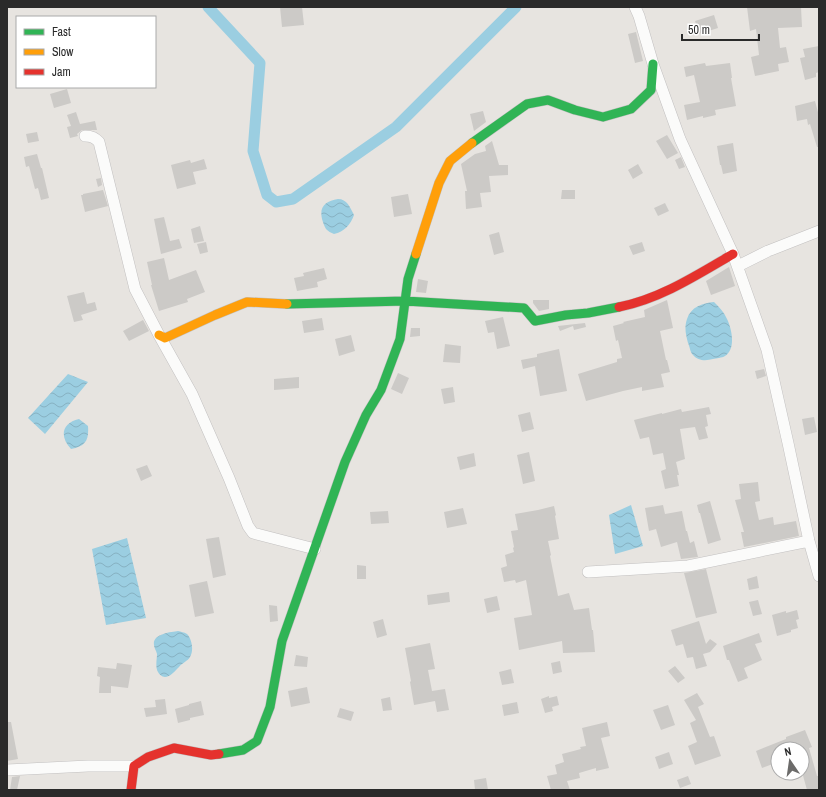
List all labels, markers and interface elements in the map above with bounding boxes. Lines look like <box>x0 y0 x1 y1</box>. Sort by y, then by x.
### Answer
legend <box>16 16 156 88</box>
scale bar <box>682 16 759 42</box>
text: 50 m <box>688 22 710 38</box>
text: Fast <box>52 24 71 40</box>
text: Slow <box>52 44 74 60</box>
text: Jam <box>52 64 71 80</box>
north arrow <box>770 741 810 781</box>
text: N <box>783 744 792 759</box>

